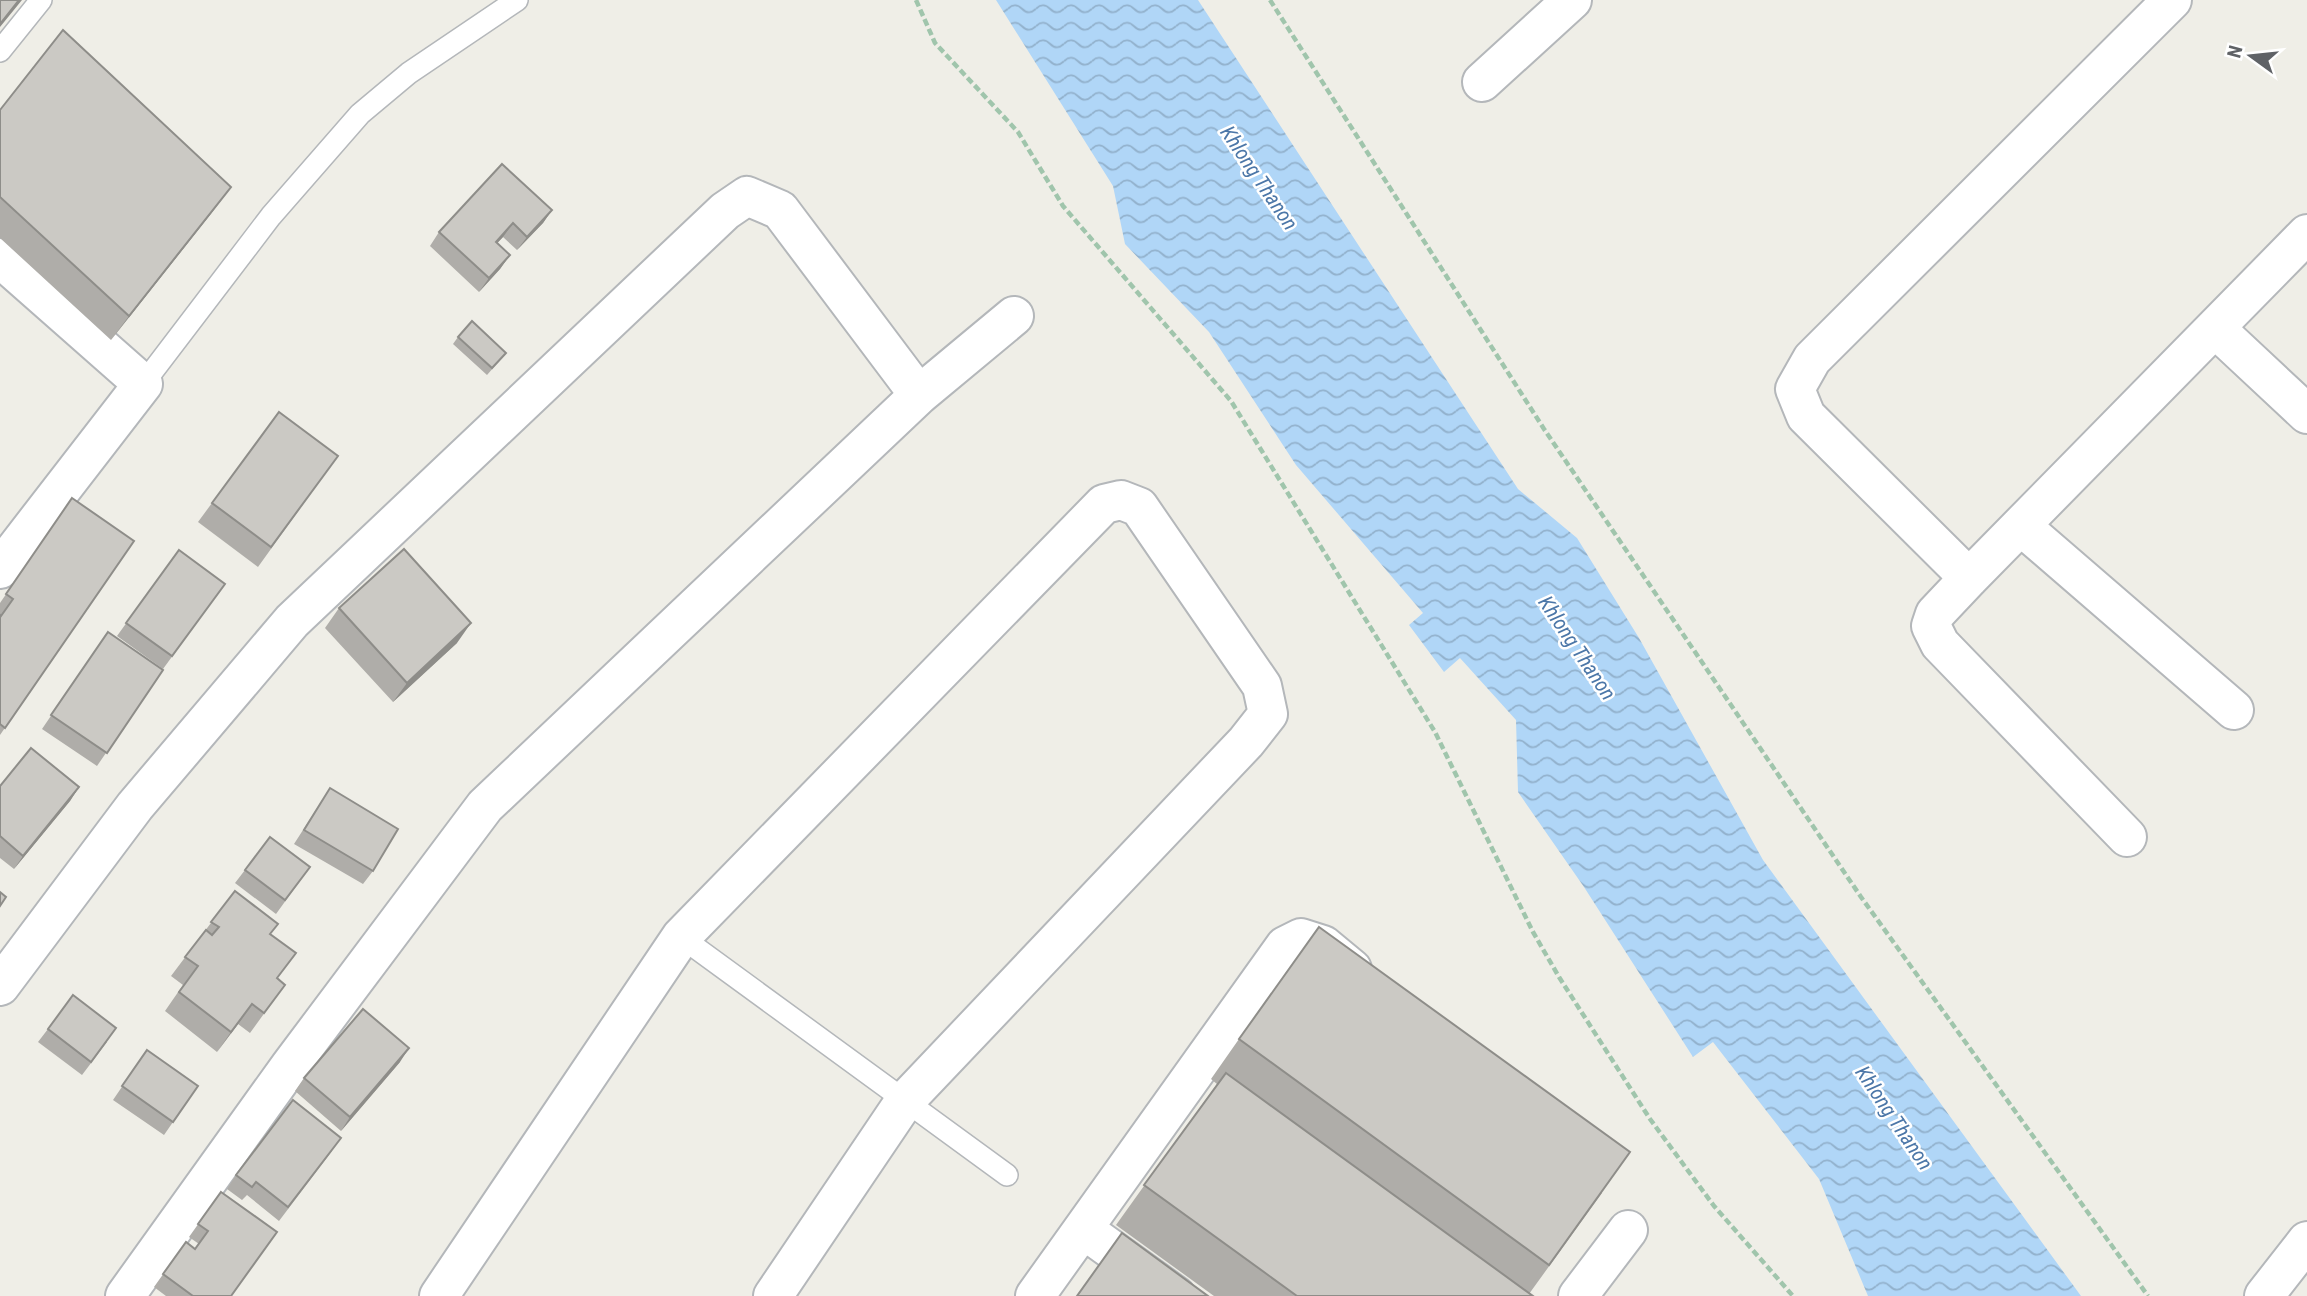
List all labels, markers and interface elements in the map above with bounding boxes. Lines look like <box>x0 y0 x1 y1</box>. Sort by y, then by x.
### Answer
north arrow <box>2216 21 2286 91</box>
text: N <box>2222 43 2248 60</box>
water label: Khlong Thanon <box>1215 121 1303 235</box>
water label: Khlong Thanon <box>1533 591 1621 705</box>
water label: Khlong Thanon <box>1850 1061 1938 1175</box>

